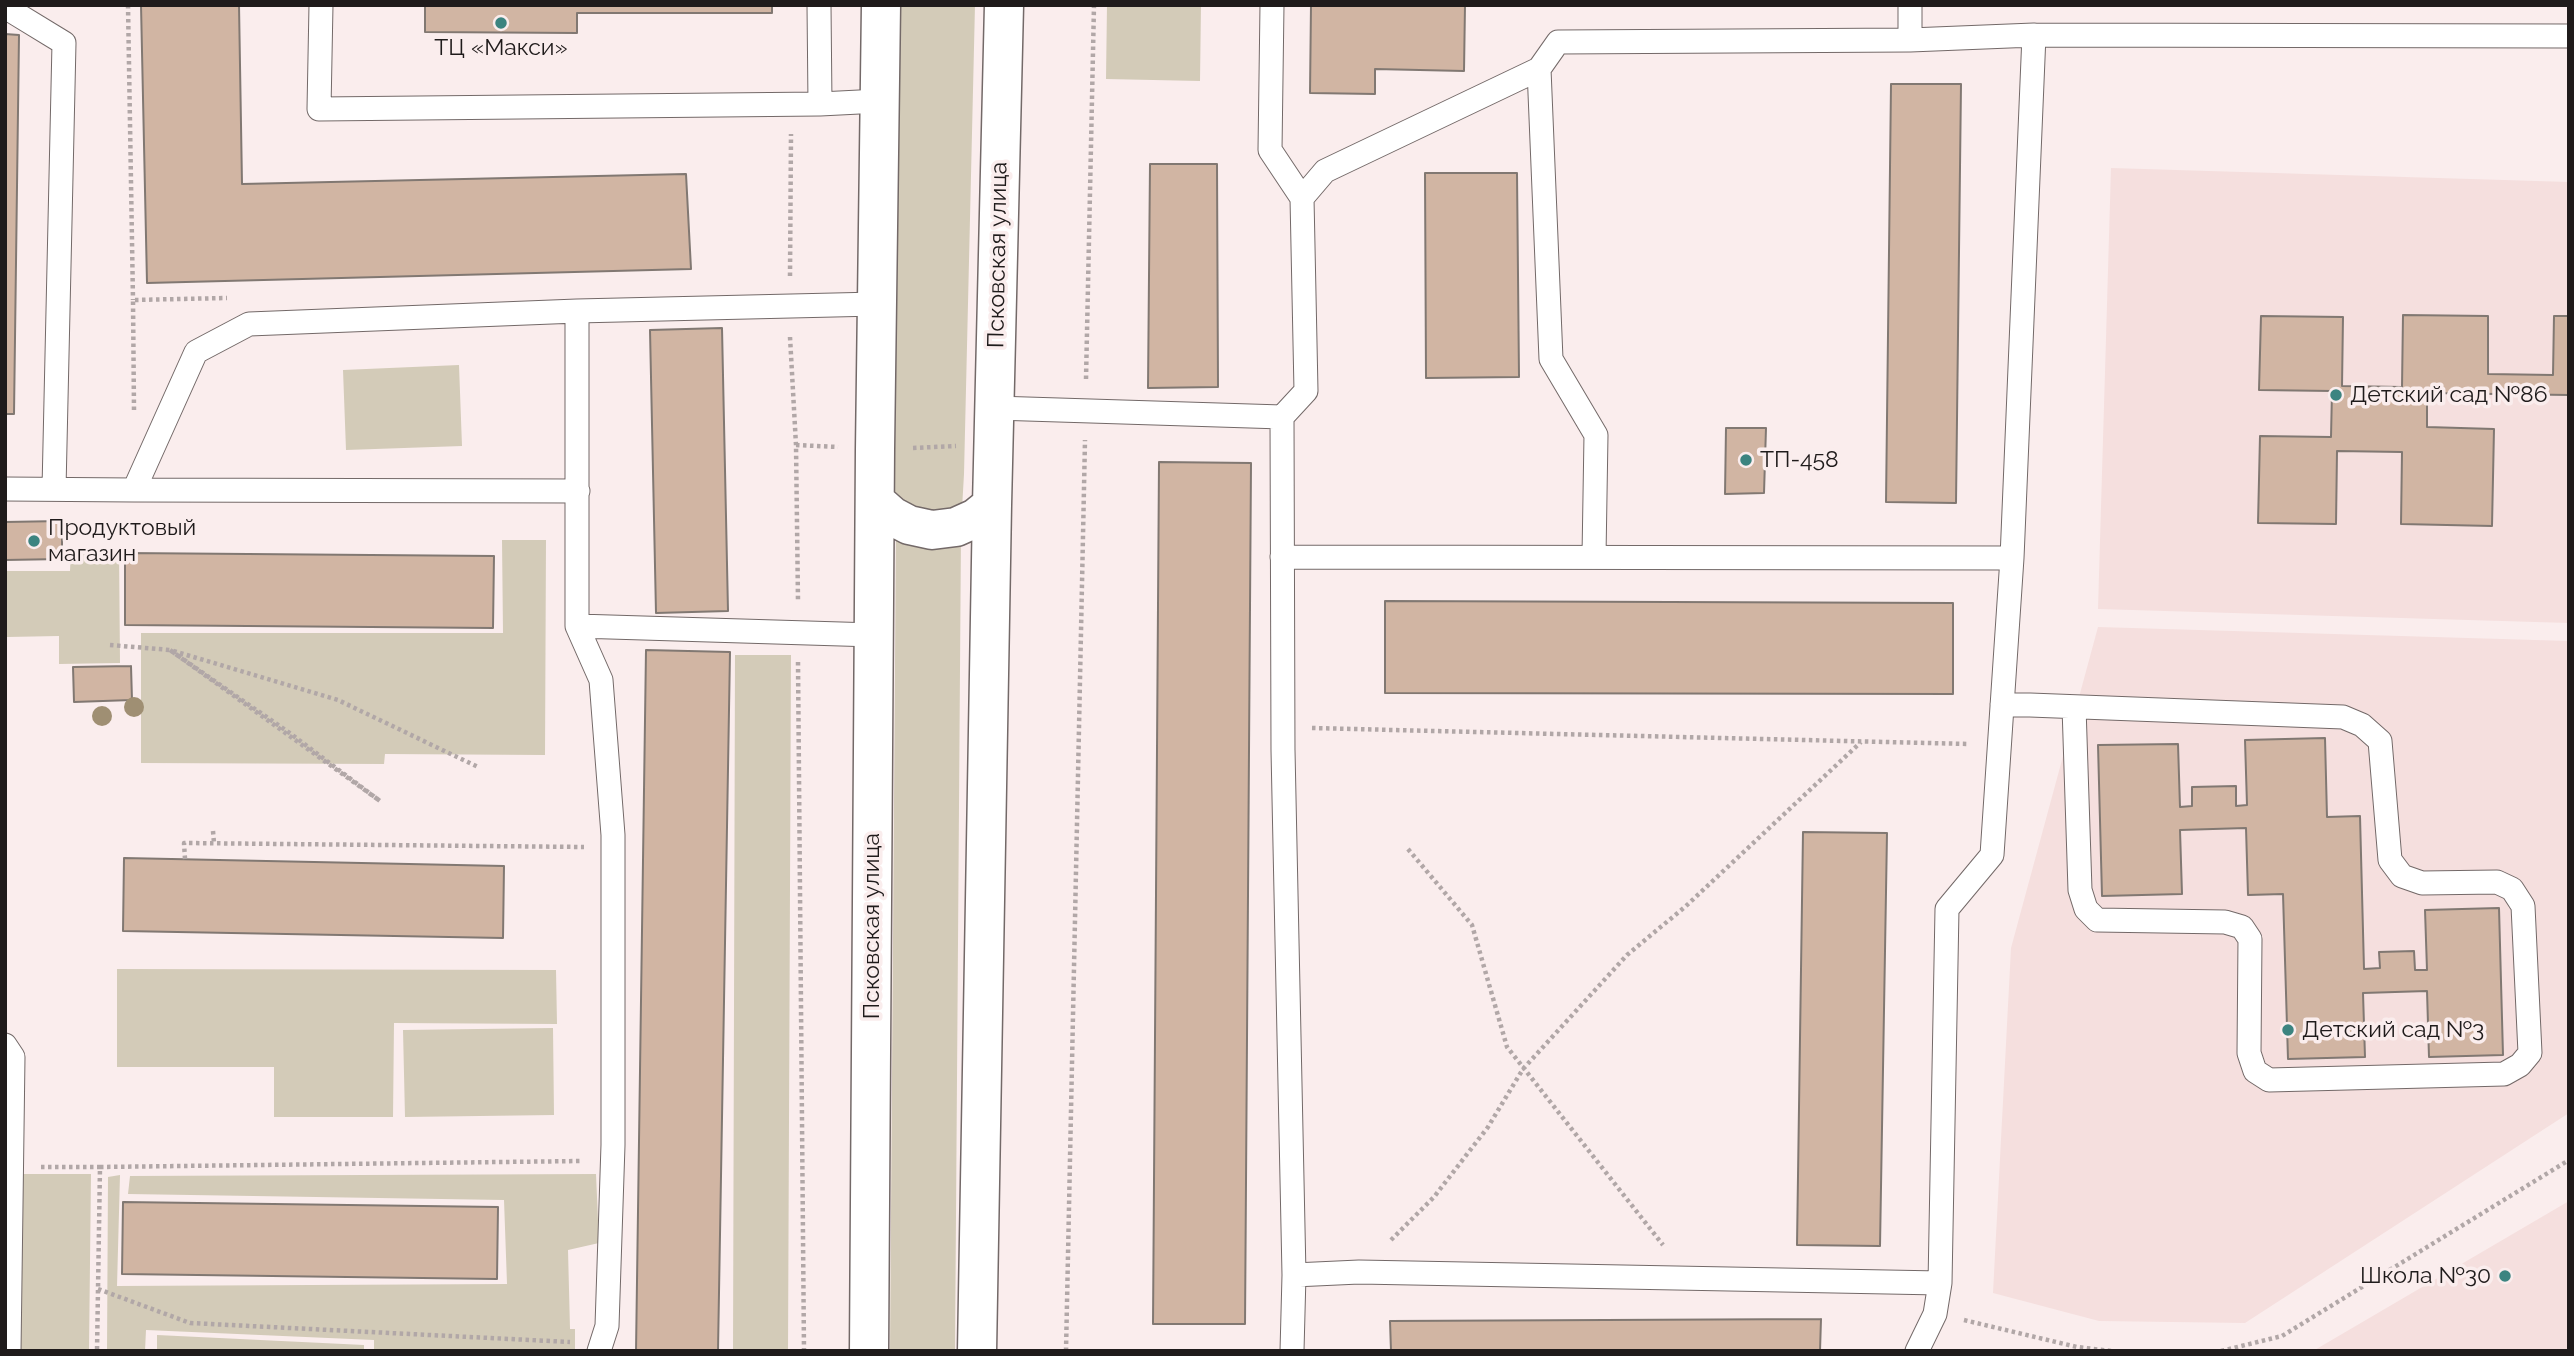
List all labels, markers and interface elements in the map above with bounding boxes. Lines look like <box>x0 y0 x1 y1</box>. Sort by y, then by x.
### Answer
marker: ТЦ «Макси» <box>493 15 509 31</box>
place label: ТЦ «Макси» <box>434 34 568 62</box>
street label: Псковская улица <box>983 162 1013 348</box>
place label: Детский сад №86 <box>2350 381 2548 409</box>
marker: Детский сад №86 <box>2328 387 2344 403</box>
place label: ТП-458 <box>1760 446 1839 474</box>
marker: ТП-458 <box>1738 452 1754 468</box>
place label: Продуктовый магазин <box>48 514 196 568</box>
marker: Продуктовый магазин <box>26 533 42 549</box>
street label: Псковская улица <box>858 833 886 1019</box>
place label: Детский сад №3 <box>2302 1016 2484 1044</box>
marker: Детский сад №3 <box>2280 1022 2296 1038</box>
place label: Школа №30 <box>2360 1262 2491 1290</box>
marker: Школа №30 <box>2497 1268 2513 1284</box>

